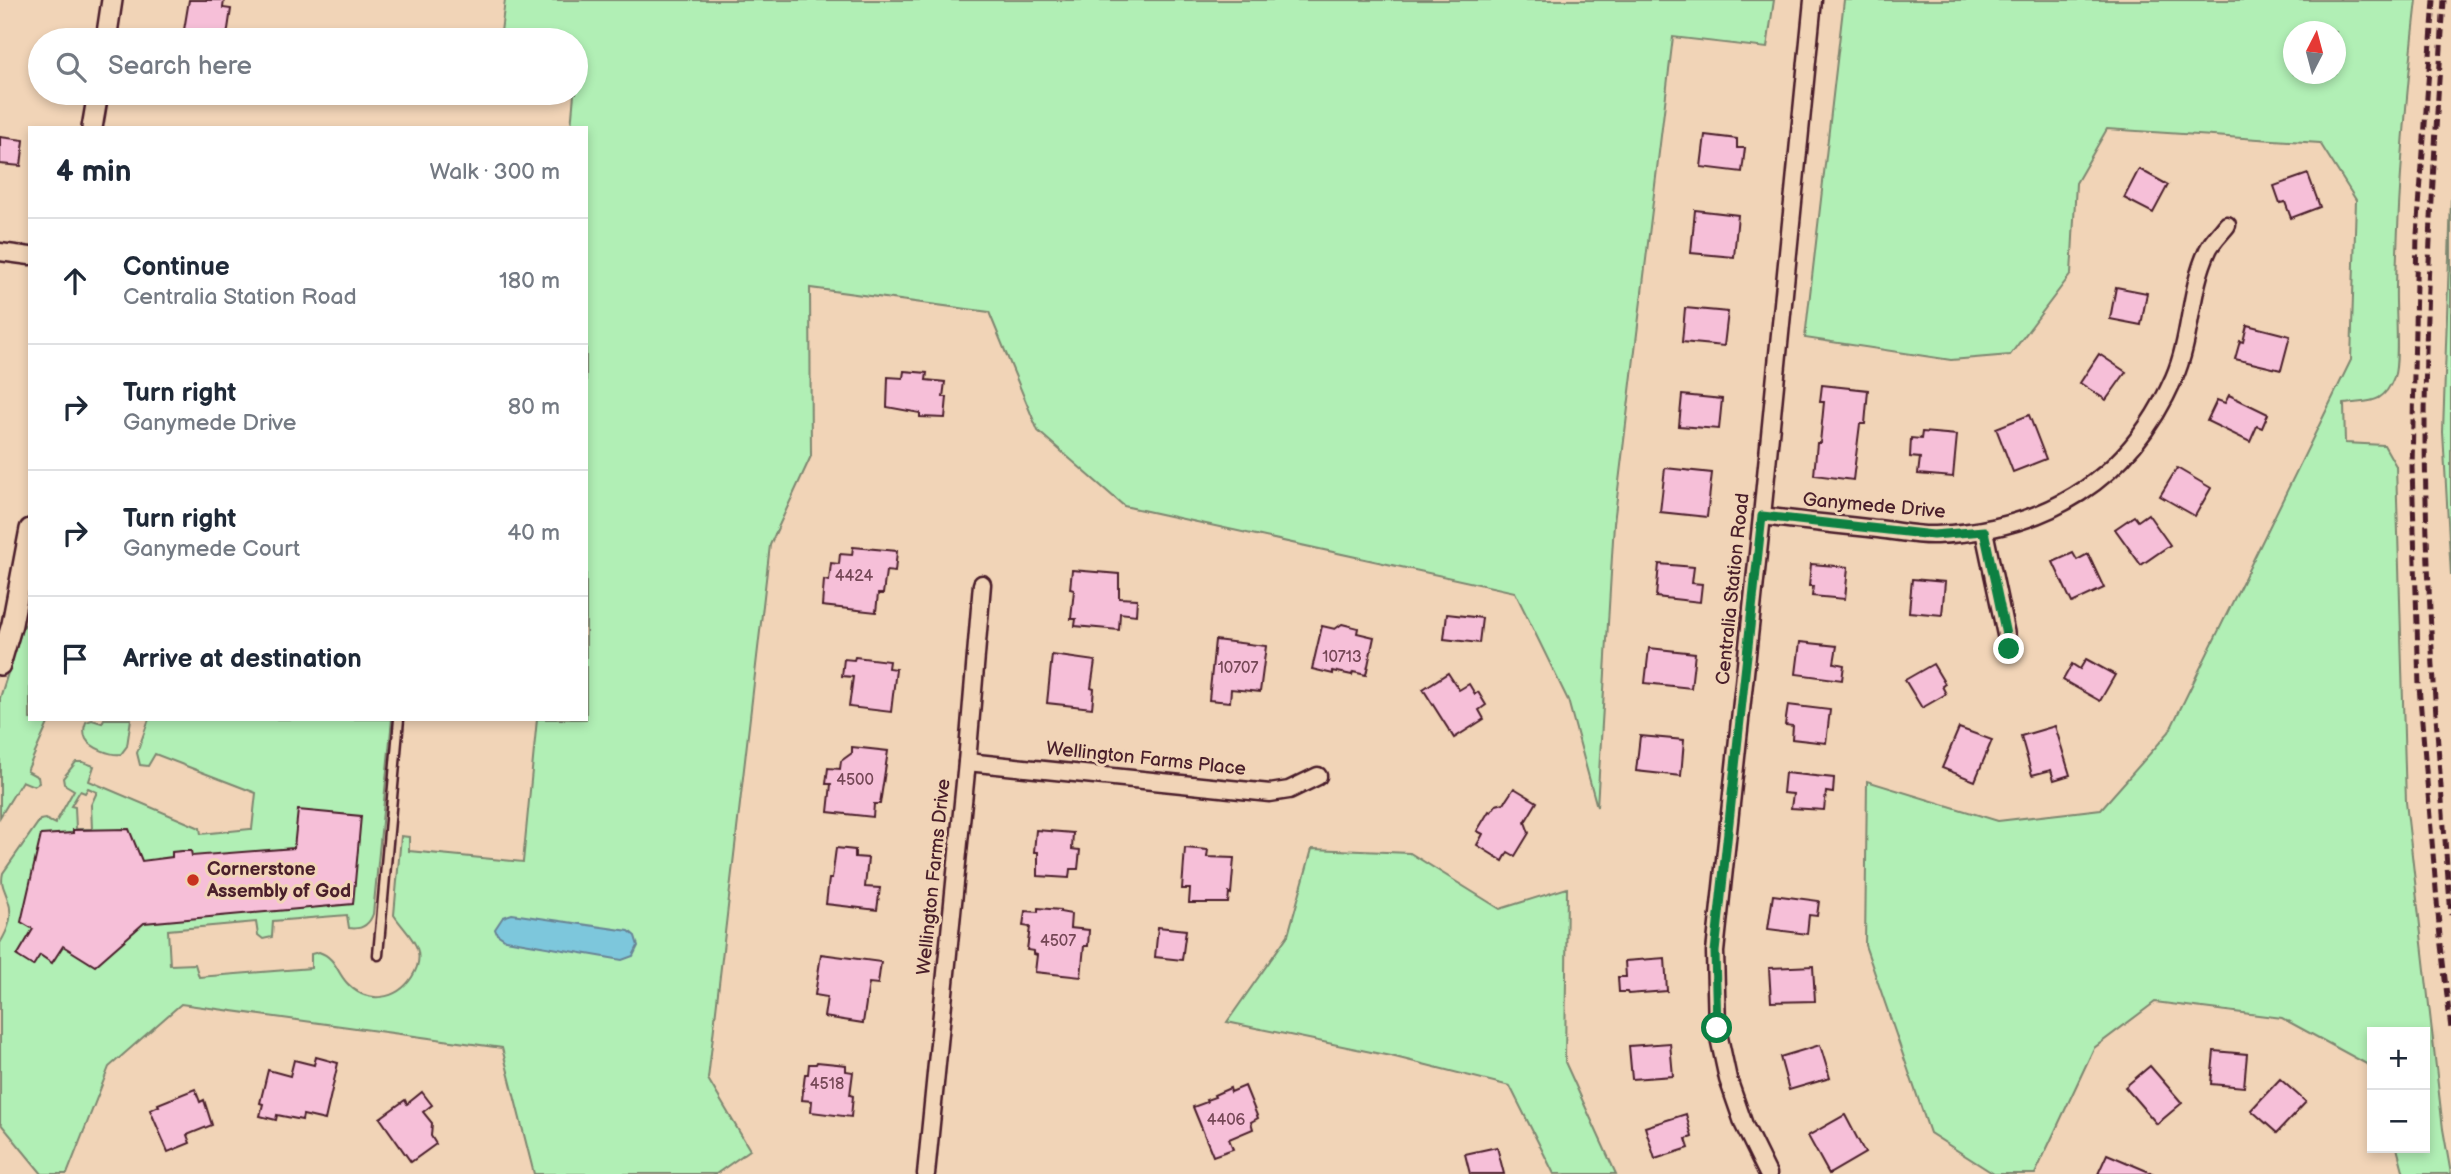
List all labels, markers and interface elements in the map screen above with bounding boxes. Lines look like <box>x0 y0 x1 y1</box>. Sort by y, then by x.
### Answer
north arrow <box>2283 21 2346 84</box>
search box <box>28 28 588 105</box>
icon: search <box>52 48 90 86</box>
text: Search here <box>108 51 252 82</box>
text: 4 min <box>56 154 131 190</box>
text: Walk · 300 m <box>429 158 560 186</box>
text: Continue <box>123 252 230 283</box>
icon: ahead <box>56 262 94 300</box>
text: 180 m <box>499 267 560 295</box>
text: Centralia Station Road <box>123 283 357 311</box>
text: Turn right <box>123 378 236 409</box>
icon: right <box>56 388 94 426</box>
text: 80 m <box>508 393 560 421</box>
text: Ganymede Drive <box>123 409 296 437</box>
street label: Ganymede Drive <box>1802 488 1946 524</box>
street label: Centralia Station Road <box>1711 492 1755 686</box>
text: Turn right <box>123 504 236 535</box>
icon: right <box>56 514 94 552</box>
text: 40 m <box>507 519 560 547</box>
text: Ganymede Court <box>123 535 300 563</box>
house number: 4424 <box>835 567 873 586</box>
route end <box>1993 633 2024 664</box>
icon: arrive <box>56 640 94 678</box>
text: Arrive at destination <box>123 644 362 675</box>
house number: 10713 <box>1322 648 1362 667</box>
house number: 10707 <box>1218 659 1258 678</box>
street label: Wellington Farms Place <box>1045 737 1247 781</box>
house number: 4500 <box>836 771 874 790</box>
street label: Wellington Farms Drive <box>912 778 956 976</box>
place label: Cornerstone Assembly of God <box>206 858 351 903</box>
marker: Cornerstone Assembly of God <box>185 872 201 888</box>
house number: 4507 <box>1040 932 1076 951</box>
route start <box>1701 1012 1732 1043</box>
map controls <box>2367 1027 2430 1153</box>
button: + <box>2367 1027 2430 1090</box>
house number: 4518 <box>810 1075 844 1094</box>
button: − <box>2367 1090 2430 1153</box>
house number: 4406 <box>1207 1111 1246 1130</box>

